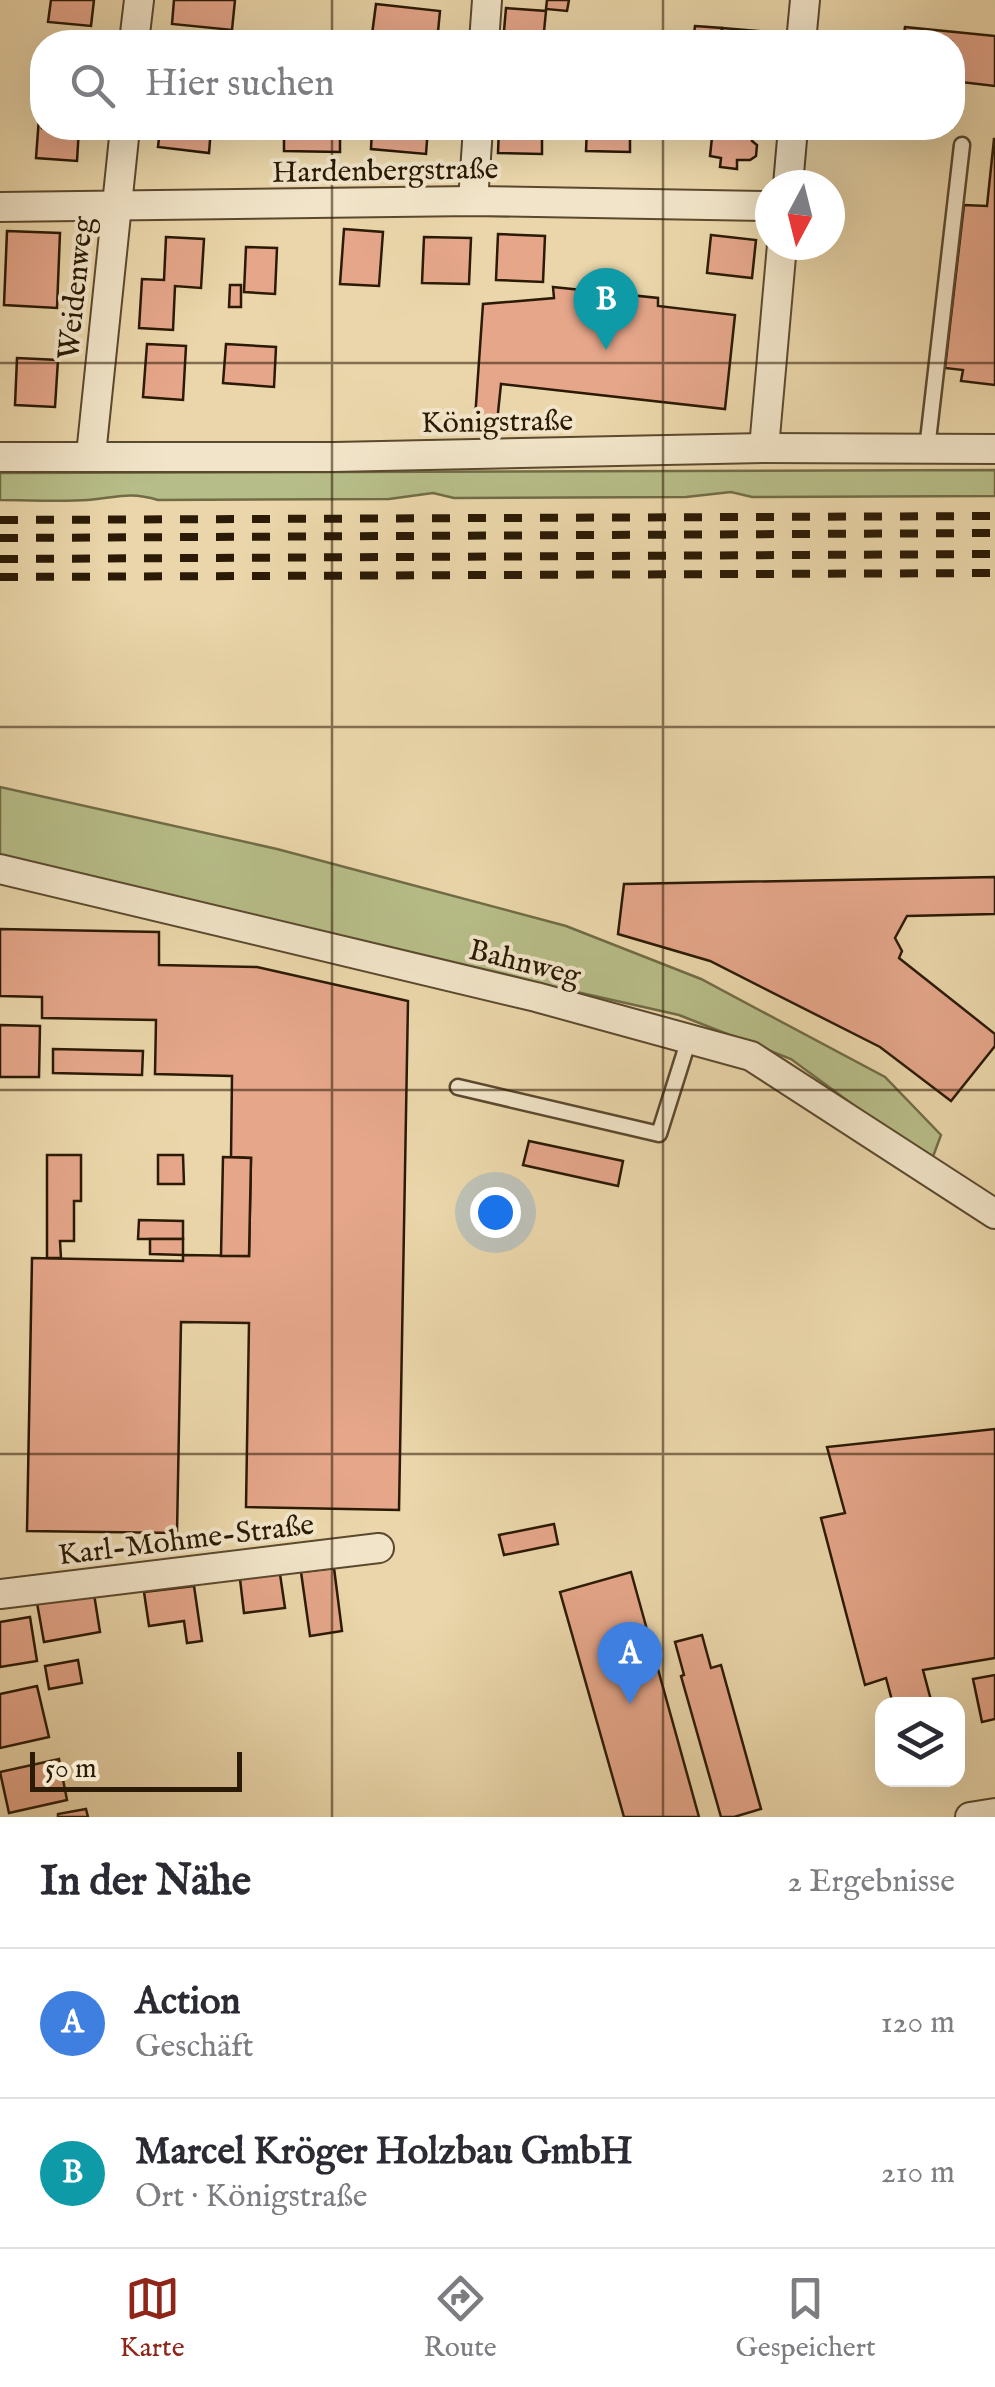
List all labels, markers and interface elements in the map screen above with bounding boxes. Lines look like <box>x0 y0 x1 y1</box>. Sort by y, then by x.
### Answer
search box <box>30 30 965 140</box>
icon: search <box>65 58 120 113</box>
text: Hier suchen <box>145 61 335 109</box>
street label: Hardenbergstraße <box>271 151 499 193</box>
north arrow <box>755 170 845 260</box>
street label: Weidenweg <box>51 214 103 362</box>
pin: B <box>574 268 638 350</box>
street label: Königstraße <box>421 403 573 443</box>
street label: Bahnweg <box>465 932 585 996</box>
your location <box>470 1187 521 1238</box>
street label: Karl-Mohme-Straße <box>56 1506 316 1576</box>
pin: A <box>598 1622 662 1704</box>
map controls <box>875 1697 965 1787</box>
button: layers <box>875 1697 965 1787</box>
scale bar <box>30 1747 242 1792</box>
text: 50 m <box>45 1752 97 1787</box>
text: In der Nähe <box>40 1856 251 1909</box>
text: 2 Ergebnisse <box>787 1862 955 1903</box>
text: Action <box>135 1979 241 2027</box>
text: A <box>62 2003 83 2044</box>
text: 120 m <box>881 2003 955 2044</box>
text: Geschäft <box>135 2027 254 2068</box>
text: Marcel Kröger Holzbau GmbH <box>135 2129 633 2177</box>
text: B <box>62 2153 83 2194</box>
text: 210 m <box>881 2153 955 2194</box>
text: Ort · Königstraße <box>135 2177 367 2218</box>
tab: Karte <box>119 2271 185 2366</box>
tab: Route <box>424 2271 497 2366</box>
tab: Gespeichert <box>736 2271 876 2366</box>

